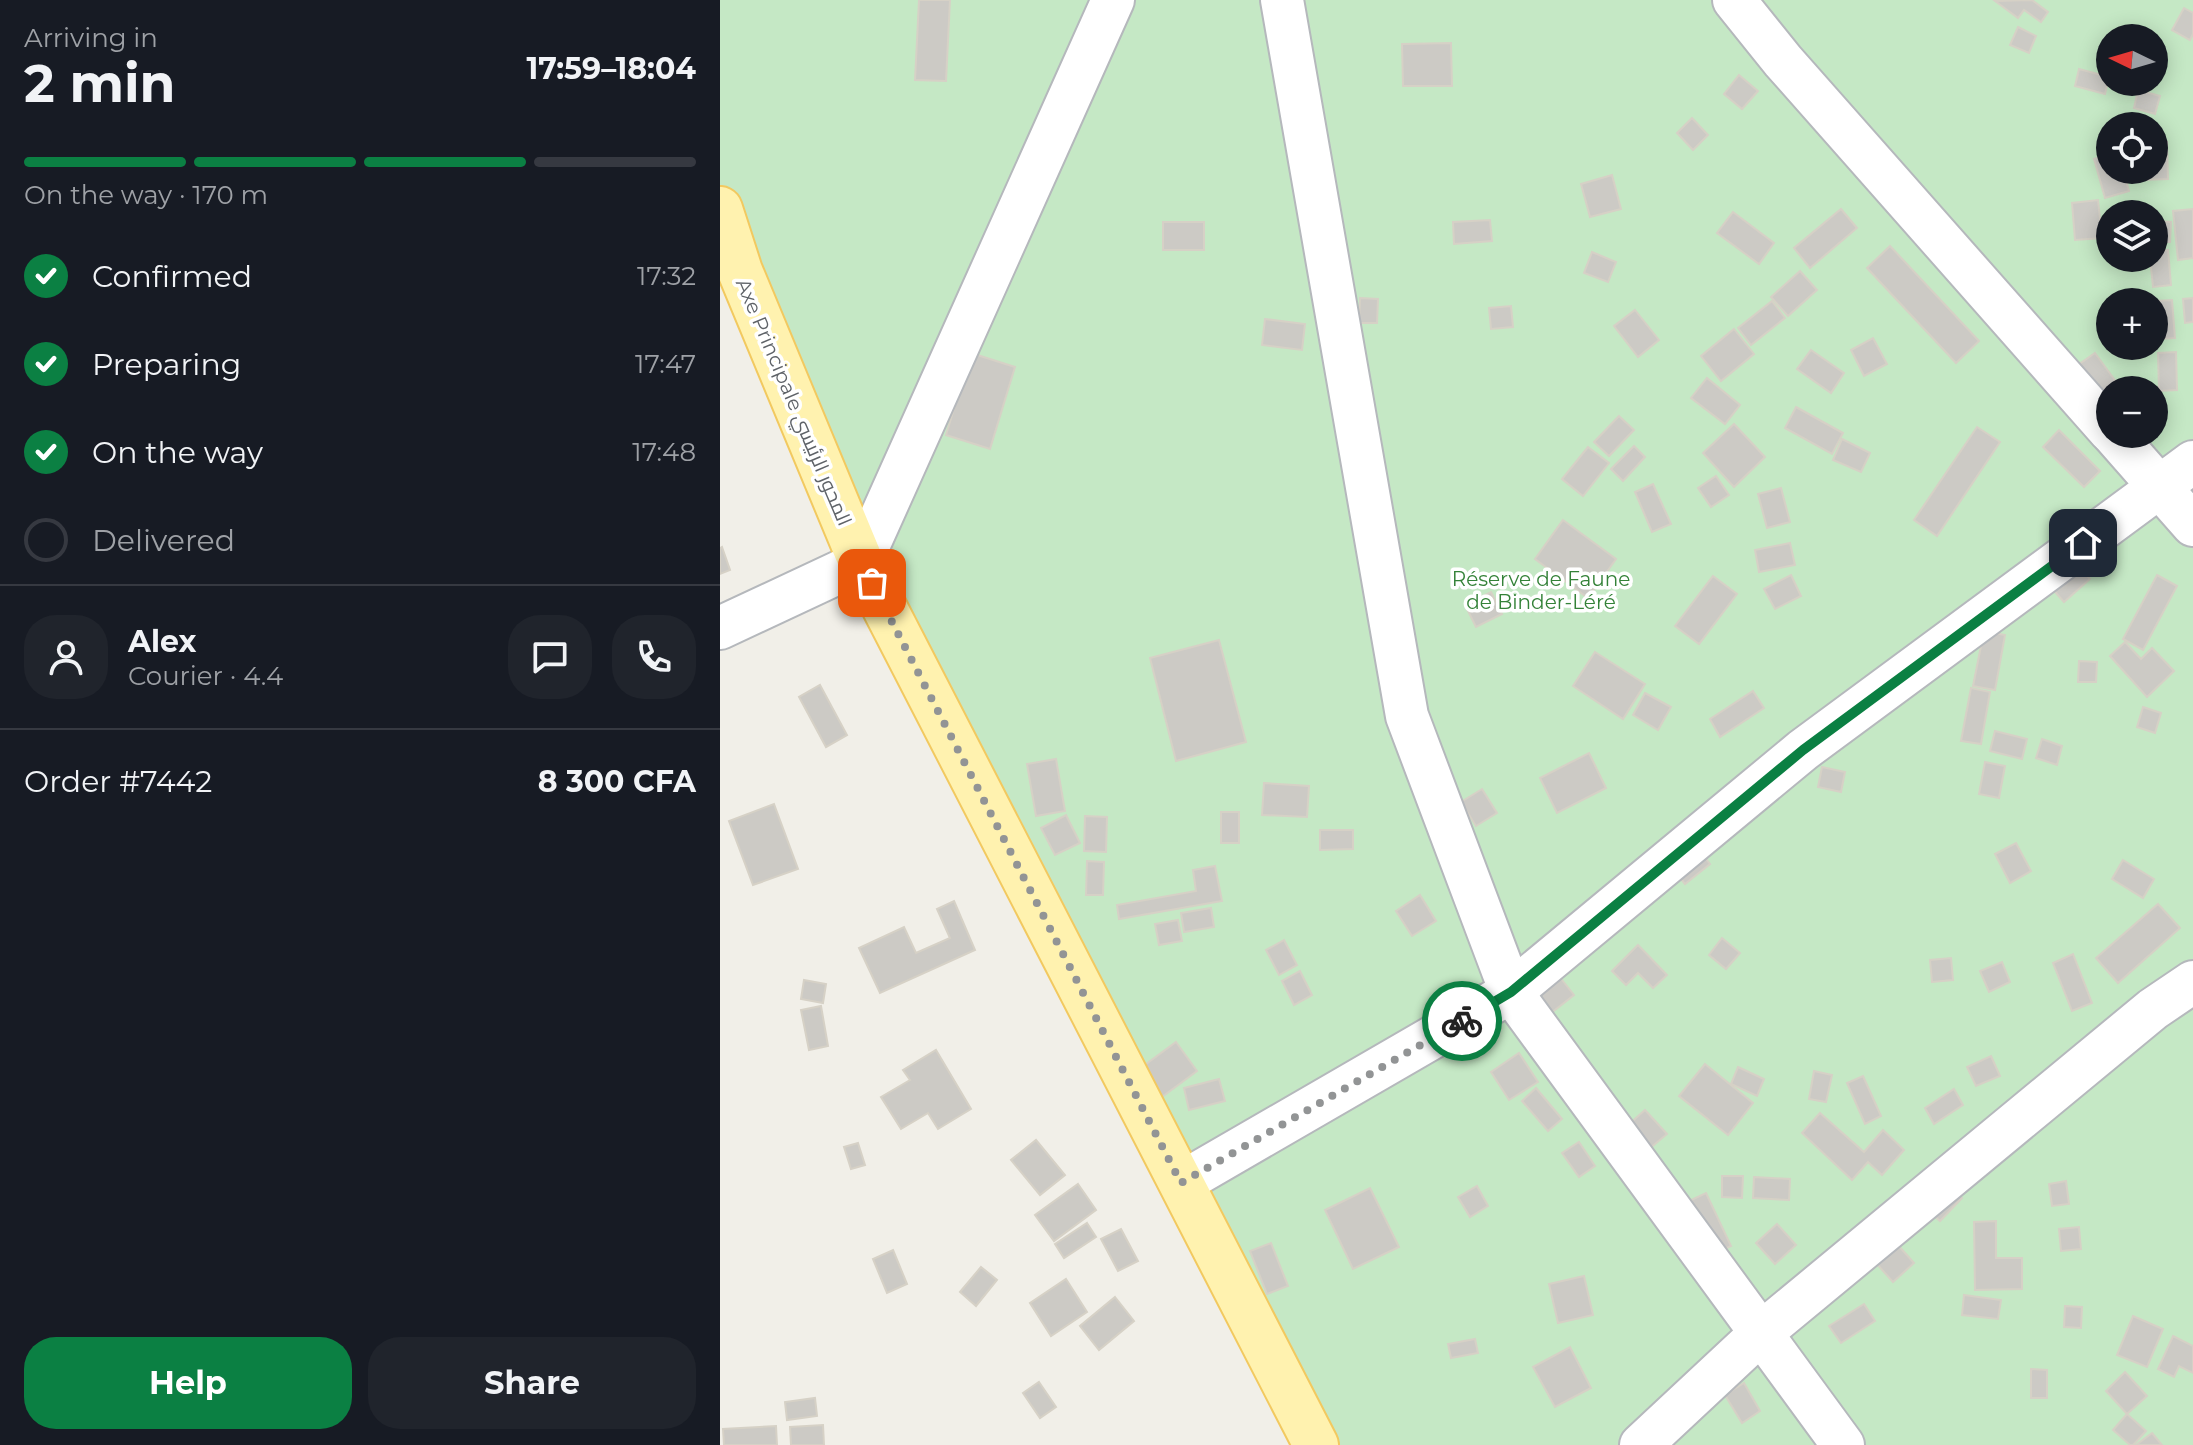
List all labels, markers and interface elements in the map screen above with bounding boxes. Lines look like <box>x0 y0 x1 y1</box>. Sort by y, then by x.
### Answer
text: Arriving in <box>24 22 158 54</box>
north arrow <box>2096 24 2168 96</box>
map controls <box>2096 24 2168 448</box>
text: 17:59–18:04 <box>526 50 696 87</box>
text: 2 min <box>24 52 176 115</box>
button: locate <box>2096 112 2168 184</box>
text: On the way · 170 m <box>24 179 268 211</box>
button: layers <box>2096 200 2168 272</box>
icon: check <box>24 254 68 298</box>
text: Confirmed <box>92 258 252 295</box>
text: 17:32 <box>637 260 696 292</box>
street label: Axe Principale المحور الرئيسي <box>728 275 857 530</box>
button: + <box>2096 288 2168 360</box>
icon: check <box>24 342 68 386</box>
text: Preparing <box>92 346 241 383</box>
text: 17:47 <box>635 348 696 380</box>
button: − <box>2096 376 2168 448</box>
icon: check <box>24 430 68 474</box>
text: On the way <box>92 434 263 471</box>
text: 17:48 <box>632 436 696 468</box>
pin <box>2049 509 2117 577</box>
icon: home <box>2061 521 2105 565</box>
text: Delivered <box>92 522 235 559</box>
pin <box>838 549 906 617</box>
icon: bag <box>850 561 894 605</box>
park label: Réserve de Faune de Binder-Léré <box>1452 567 1630 614</box>
button: person <box>24 615 108 699</box>
button: chat <box>508 615 592 699</box>
button: phone <box>612 615 696 699</box>
text: Alex <box>128 623 196 660</box>
text: Courier · 4.4 <box>128 660 283 692</box>
text: Order #7442 <box>24 763 212 800</box>
text: 8 300 CFA <box>538 763 696 800</box>
courier <box>1422 981 1502 1061</box>
icon: bike <box>1440 999 1484 1043</box>
button: Help <box>24 1337 352 1429</box>
button: Share <box>368 1337 696 1429</box>

